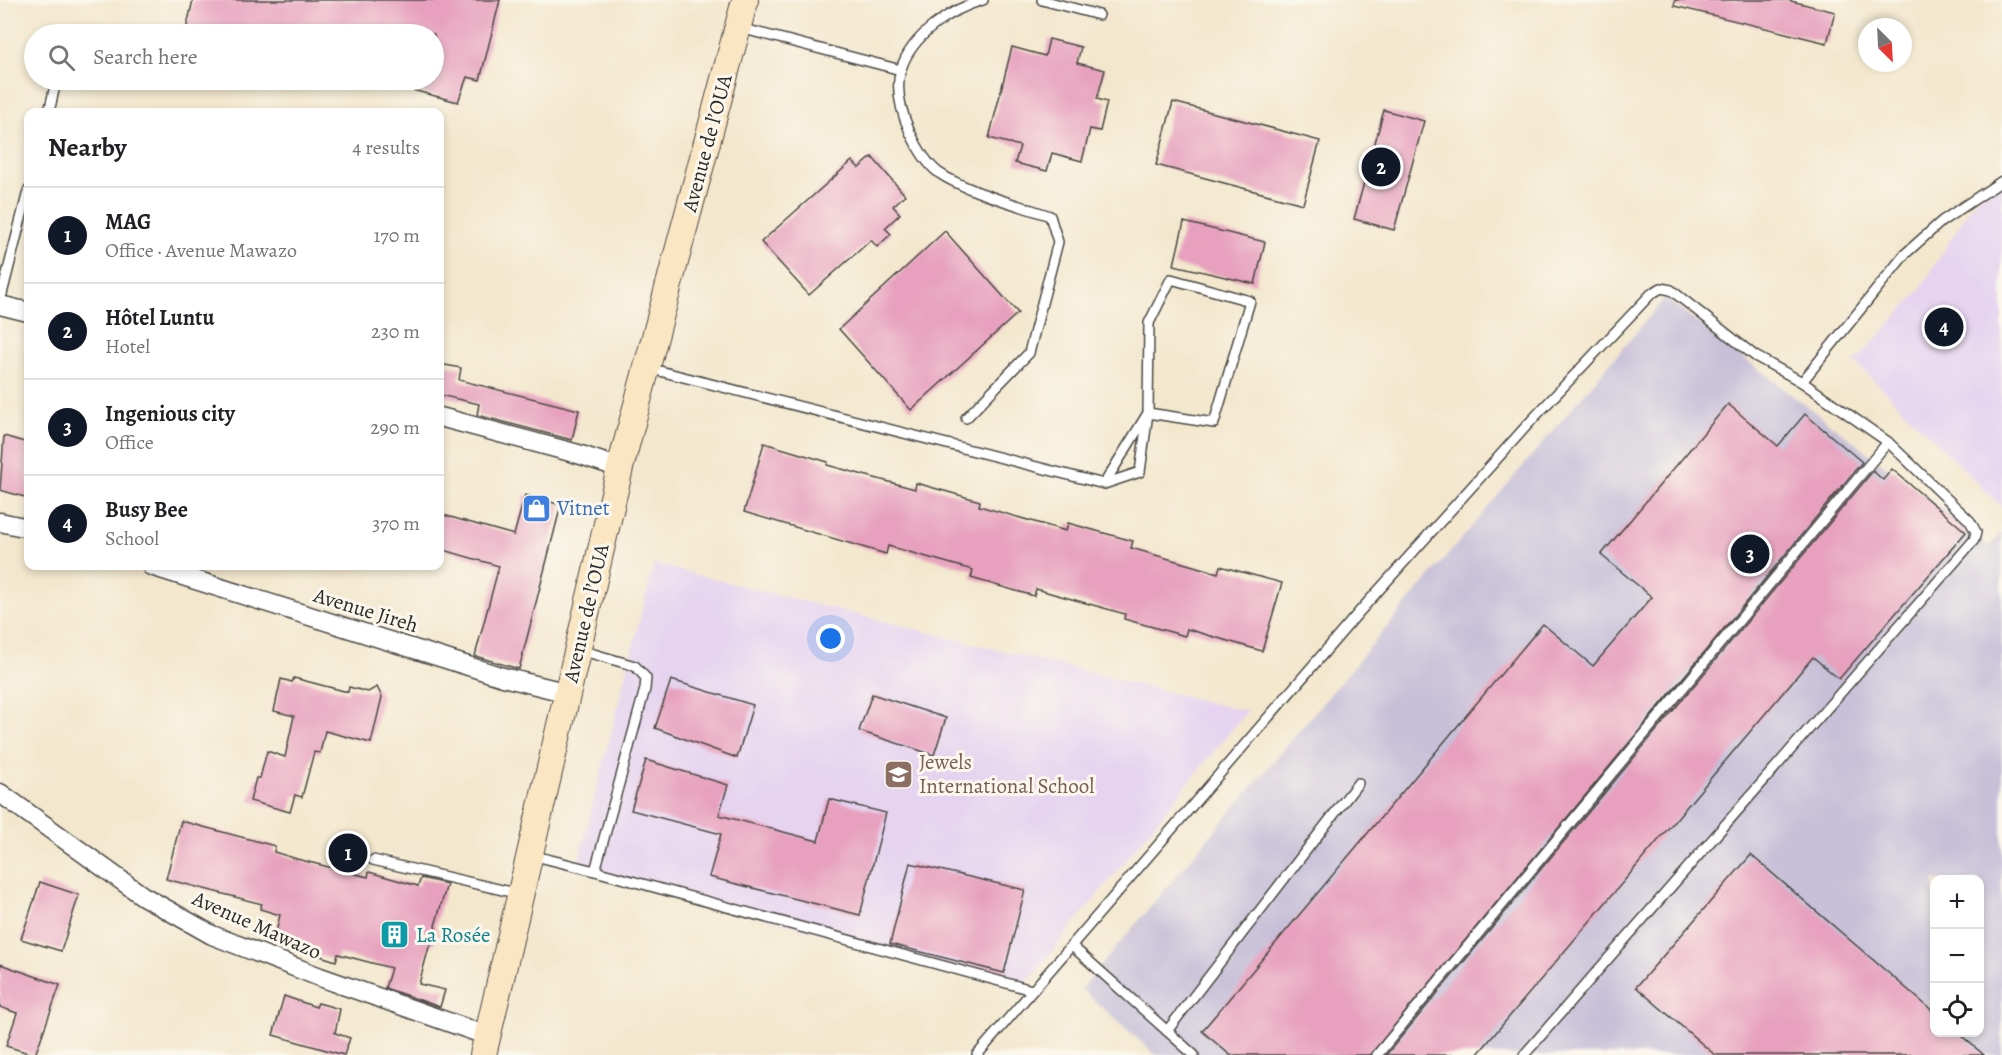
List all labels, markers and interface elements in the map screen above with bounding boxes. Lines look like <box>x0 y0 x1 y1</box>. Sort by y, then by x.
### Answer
north arrow <box>1858 18 1912 72</box>
search box <box>24 24 444 90</box>
icon: search <box>45 41 78 74</box>
text: Search here <box>93 42 198 72</box>
street label: Avenue de l’OUA <box>675 70 739 216</box>
text: Nearby <box>48 130 127 165</box>
text: 4 results <box>352 134 420 161</box>
pin: 2 <box>1362 144 1400 190</box>
text: MAG <box>105 207 151 237</box>
text: 1 <box>64 222 71 249</box>
text: 170 m <box>374 222 420 249</box>
text: Office · Avenue Mawazo <box>105 237 297 264</box>
text: Hôtel Luntu <box>105 303 214 333</box>
pin: 4 <box>1924 304 1964 350</box>
text: 2 <box>63 318 72 345</box>
text: 230 m <box>371 318 420 345</box>
text: Hotel <box>105 333 150 360</box>
text: Ingenious city <box>105 399 235 429</box>
text: 3 <box>63 414 72 441</box>
text: 290 m <box>370 414 420 441</box>
text: Office <box>105 429 154 456</box>
shop icon: Vitnet <box>520 492 552 524</box>
place label: Vitnet <box>556 494 610 522</box>
text: Busy Bee <box>105 495 188 525</box>
text: 4 <box>63 510 72 537</box>
text: 370 m <box>372 510 420 537</box>
text: School <box>105 525 159 552</box>
pin: 3 <box>1730 532 1770 576</box>
street label: Avenue de l’OUA <box>556 540 616 686</box>
street label: Avenue Jireh <box>310 581 422 639</box>
your location <box>816 624 845 653</box>
place label: Jewels International School <box>919 748 1094 800</box>
school or university icon: Jewels International School <box>882 758 914 790</box>
pin: 1 <box>328 830 368 876</box>
map controls <box>1930 875 1984 1037</box>
button: + <box>1930 875 1984 929</box>
street label: Avenue Mawazo <box>187 884 326 966</box>
building icon: La Rosée <box>379 919 411 951</box>
place label: La Rosée <box>416 921 491 949</box>
button: − <box>1930 929 1984 983</box>
button: locate <box>1930 983 1984 1037</box>

